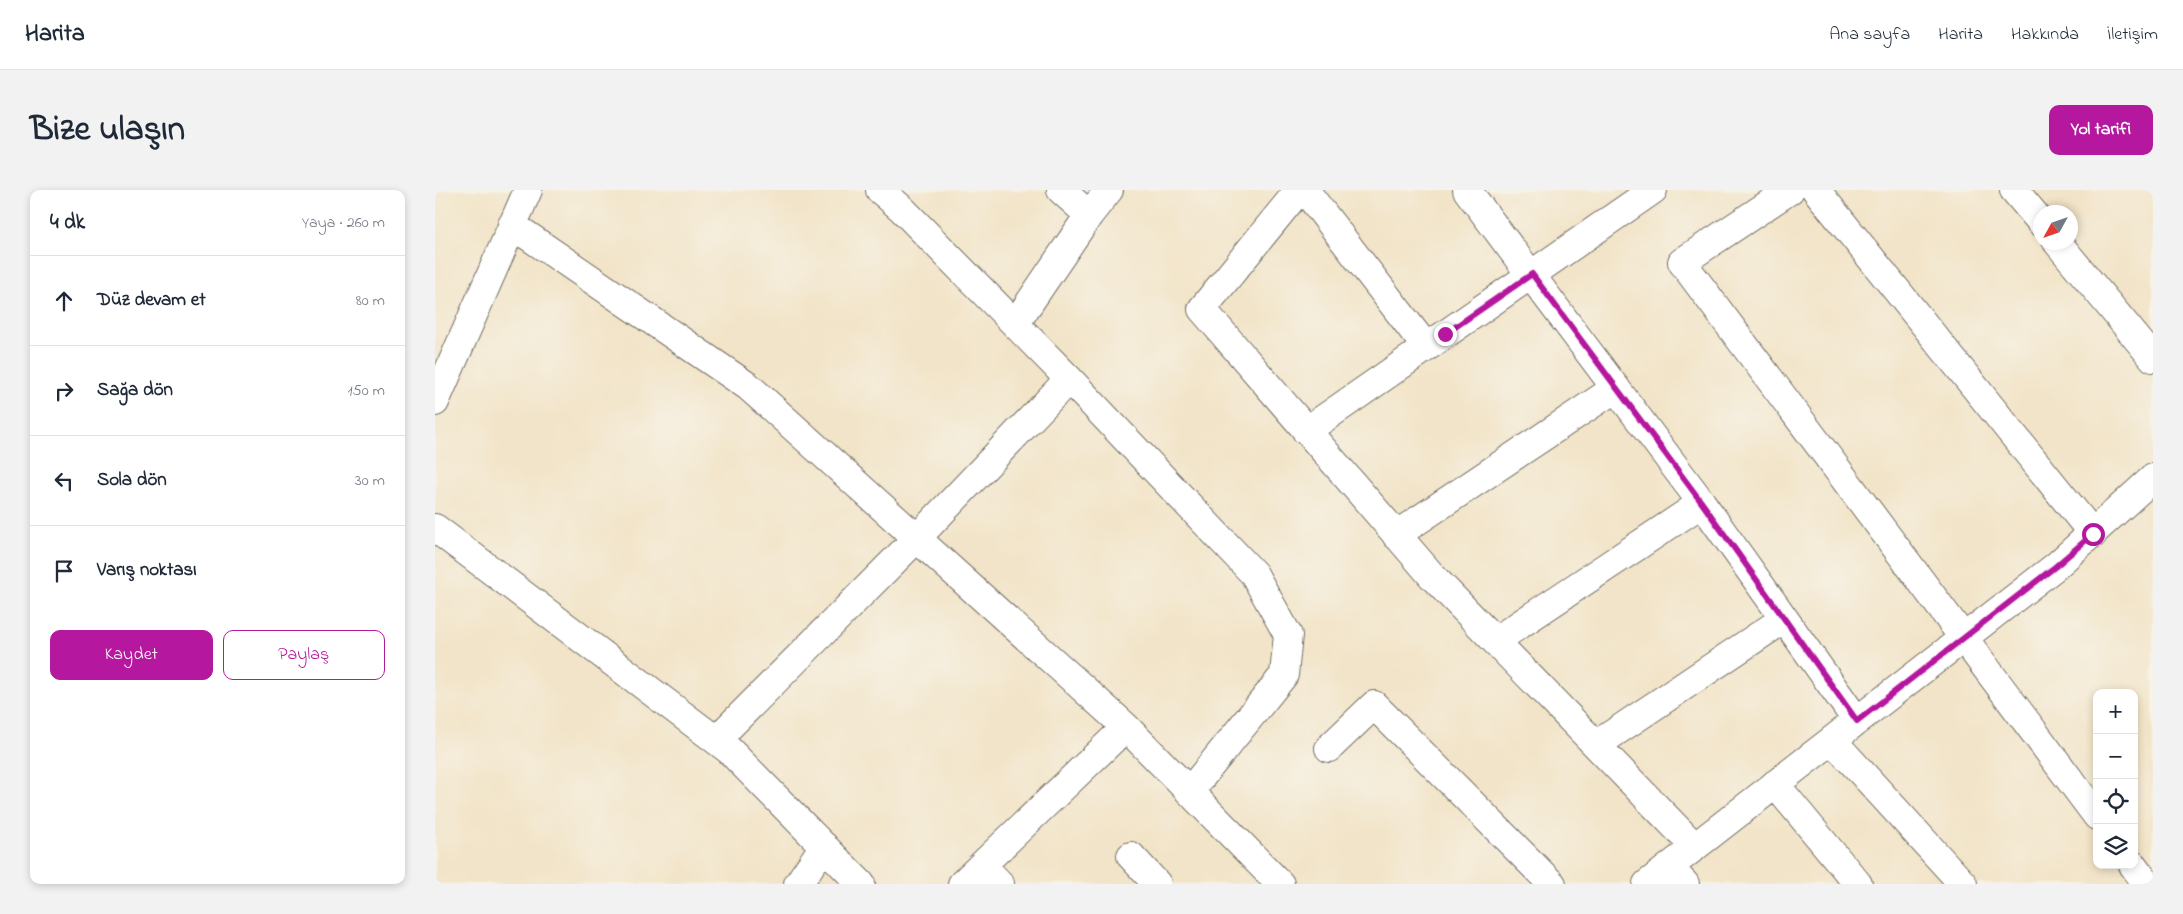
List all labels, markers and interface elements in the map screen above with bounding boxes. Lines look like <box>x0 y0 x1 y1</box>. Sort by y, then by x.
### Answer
text: Harita <box>25 17 85 52</box>
text: Ana sayfa <box>1829 22 1910 48</box>
text: Harita <box>1938 22 1983 48</box>
text: Hakkında <box>2011 22 2079 48</box>
text: İletişim <box>2107 22 2158 48</box>
text: Bize ulaşın <box>30 105 185 156</box>
button: Yol tarifi <box>2049 105 2153 155</box>
north arrow <box>2033 205 2078 250</box>
text: 4 dk <box>50 208 85 238</box>
text: Yaya · 260 m <box>302 211 385 235</box>
icon: ahead <box>50 287 78 315</box>
text: Düz devam et <box>97 287 206 314</box>
text: 80 m <box>356 289 385 313</box>
route end <box>1434 323 1457 346</box>
icon: right <box>50 377 78 405</box>
text: Sağa dön <box>97 377 173 404</box>
text: 150 m <box>347 379 385 403</box>
icon: left <box>50 467 78 495</box>
text: Sola dön <box>97 467 167 494</box>
text: 30 m <box>355 469 385 493</box>
route start <box>2082 523 2105 546</box>
icon: arrive <box>50 557 78 585</box>
text: Varış noktası <box>97 557 197 584</box>
button: Kaydet <box>50 630 213 680</box>
button: Paylaş <box>223 630 385 680</box>
map controls <box>2093 689 2138 869</box>
button: + <box>2093 689 2138 734</box>
button: − <box>2093 734 2138 779</box>
button: locate <box>2093 779 2138 824</box>
button: layers <box>2093 824 2138 869</box>

